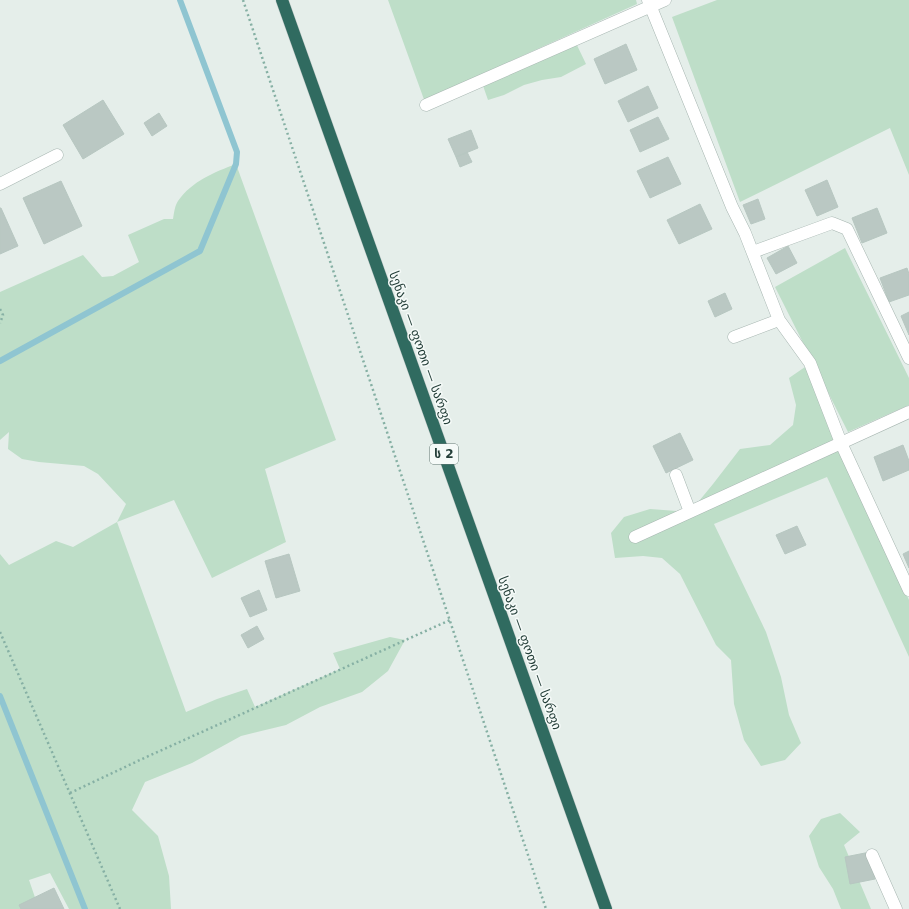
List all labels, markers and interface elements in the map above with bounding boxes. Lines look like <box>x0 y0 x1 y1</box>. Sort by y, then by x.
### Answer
street label: სენაკი — ფოთი — სარფი <box>386 269 456 427</box>
road number: ს 2 <box>430 444 458 464</box>
street label: სენაკი — ფოთი — სარფი <box>495 574 565 732</box>

